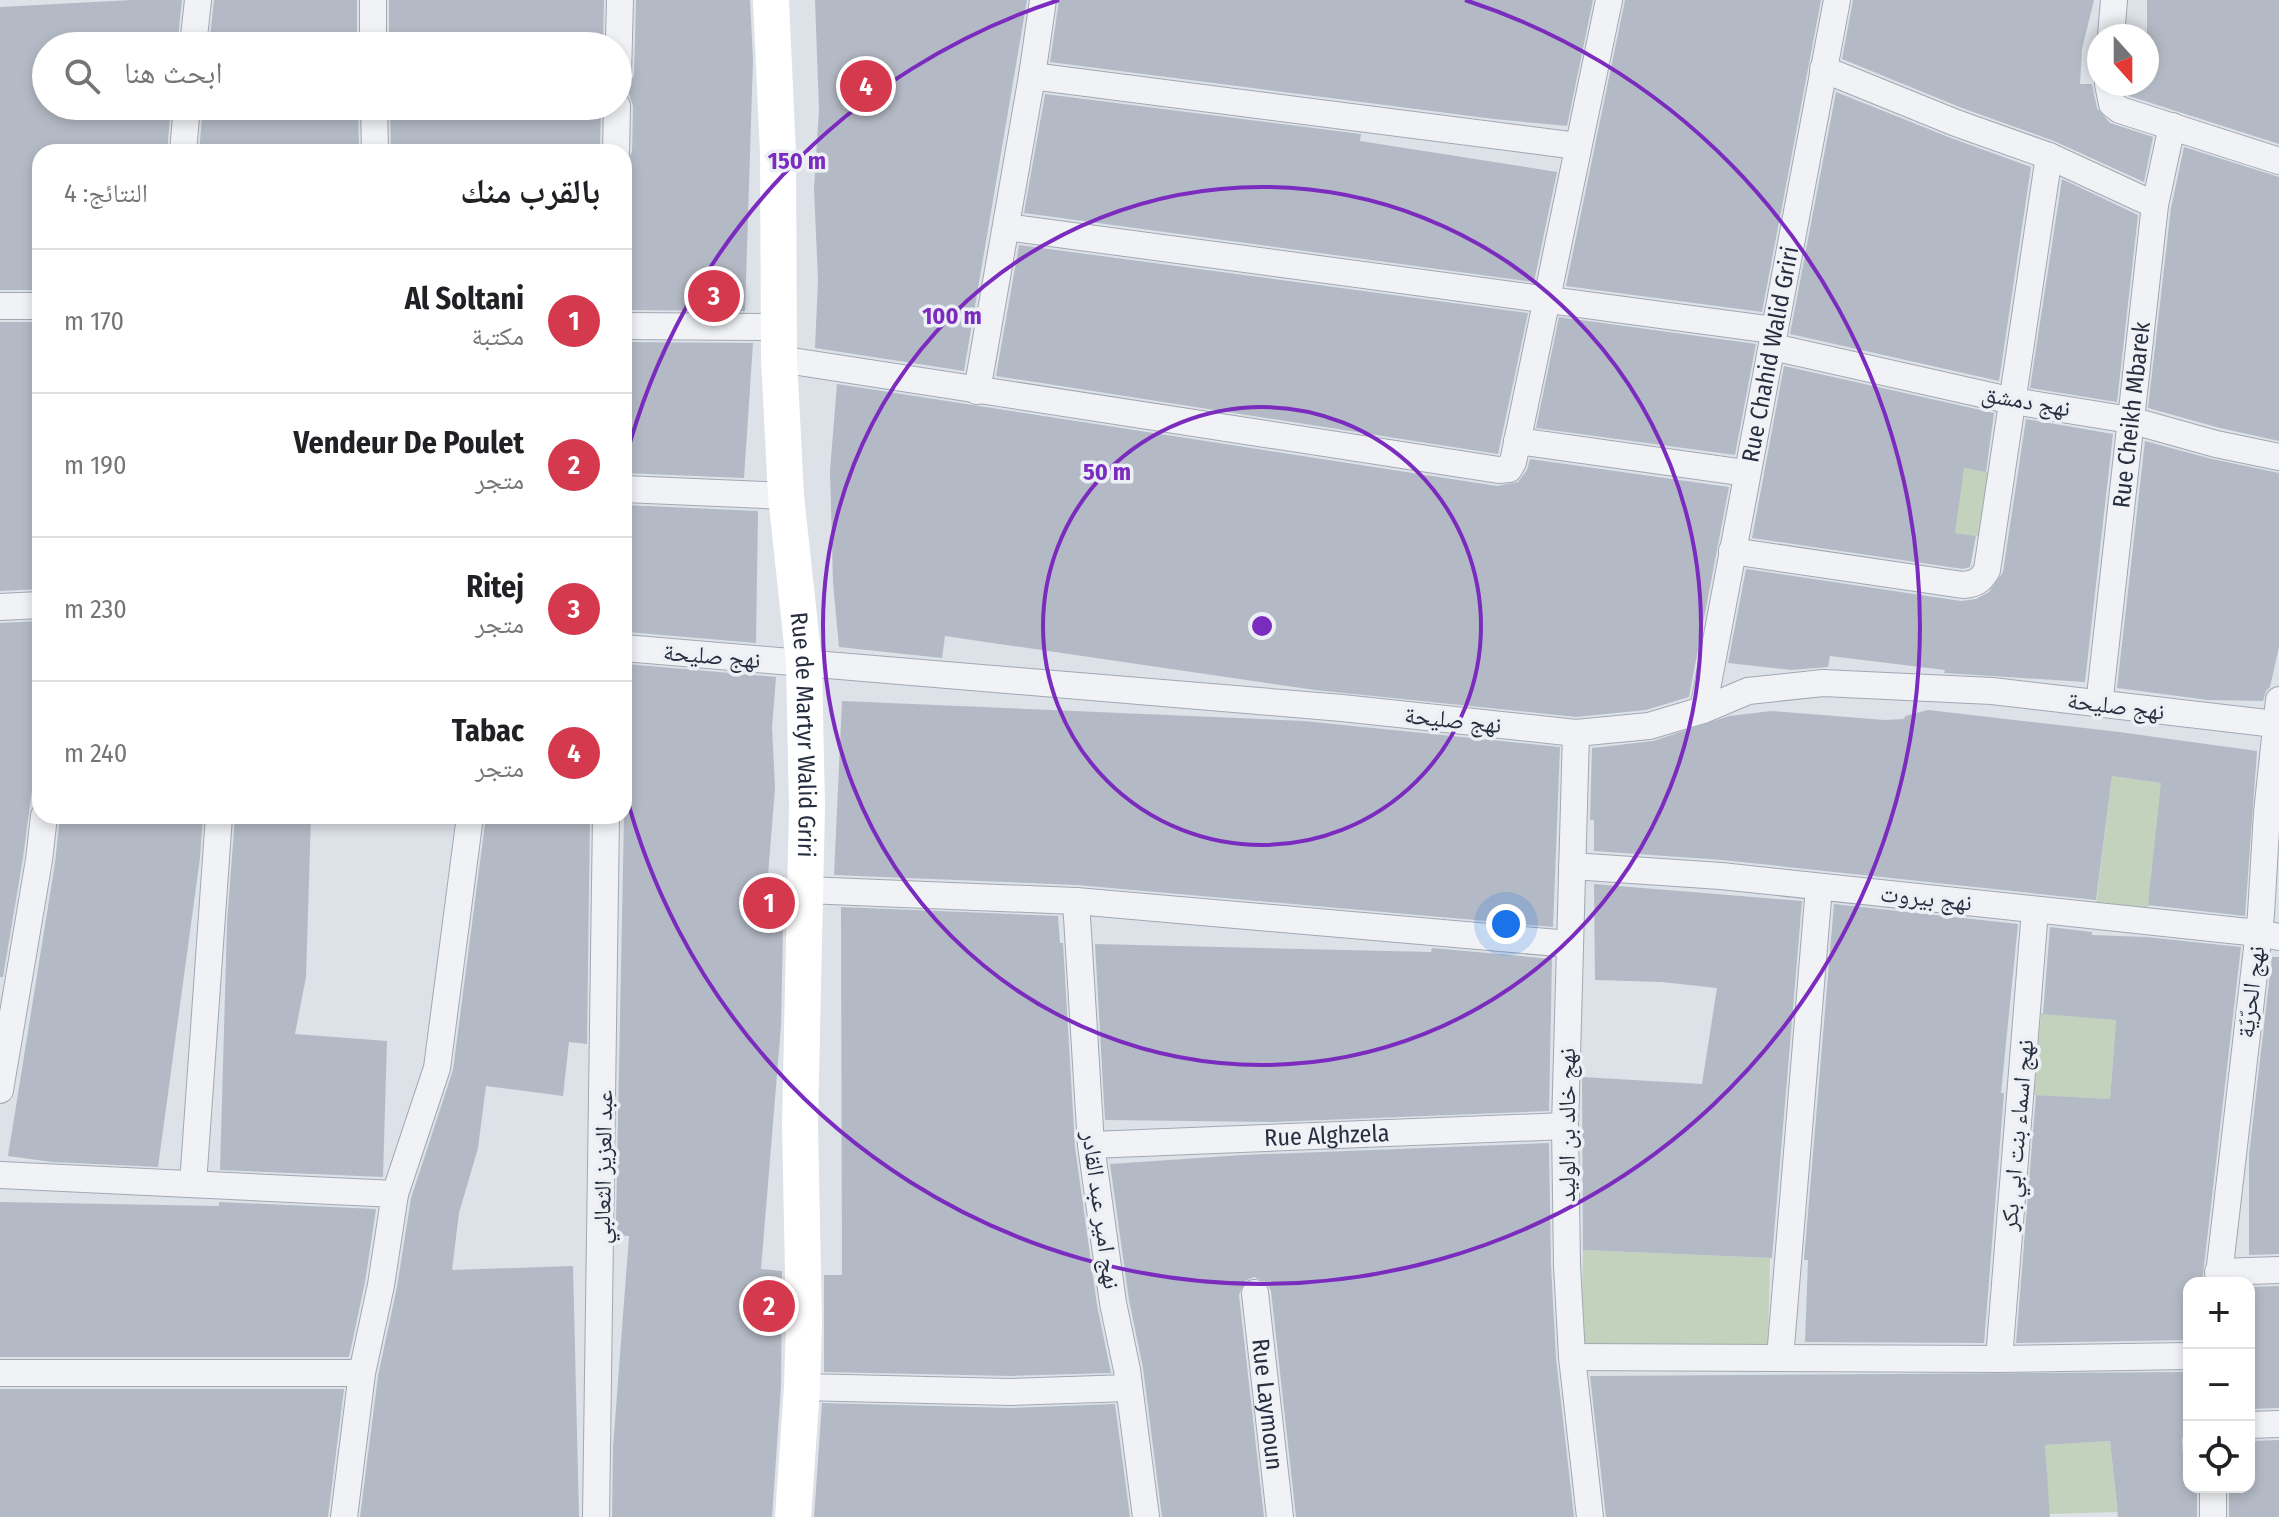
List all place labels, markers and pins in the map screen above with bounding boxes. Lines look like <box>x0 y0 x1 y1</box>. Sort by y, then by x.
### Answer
pin: 4 <box>840 56 892 116</box>
pin: 3 <box>688 266 740 326</box>
centre of rings <box>1248 612 1276 640</box>
pin: 1 <box>743 873 795 933</box>
pin: 2 <box>743 1276 795 1336</box>

